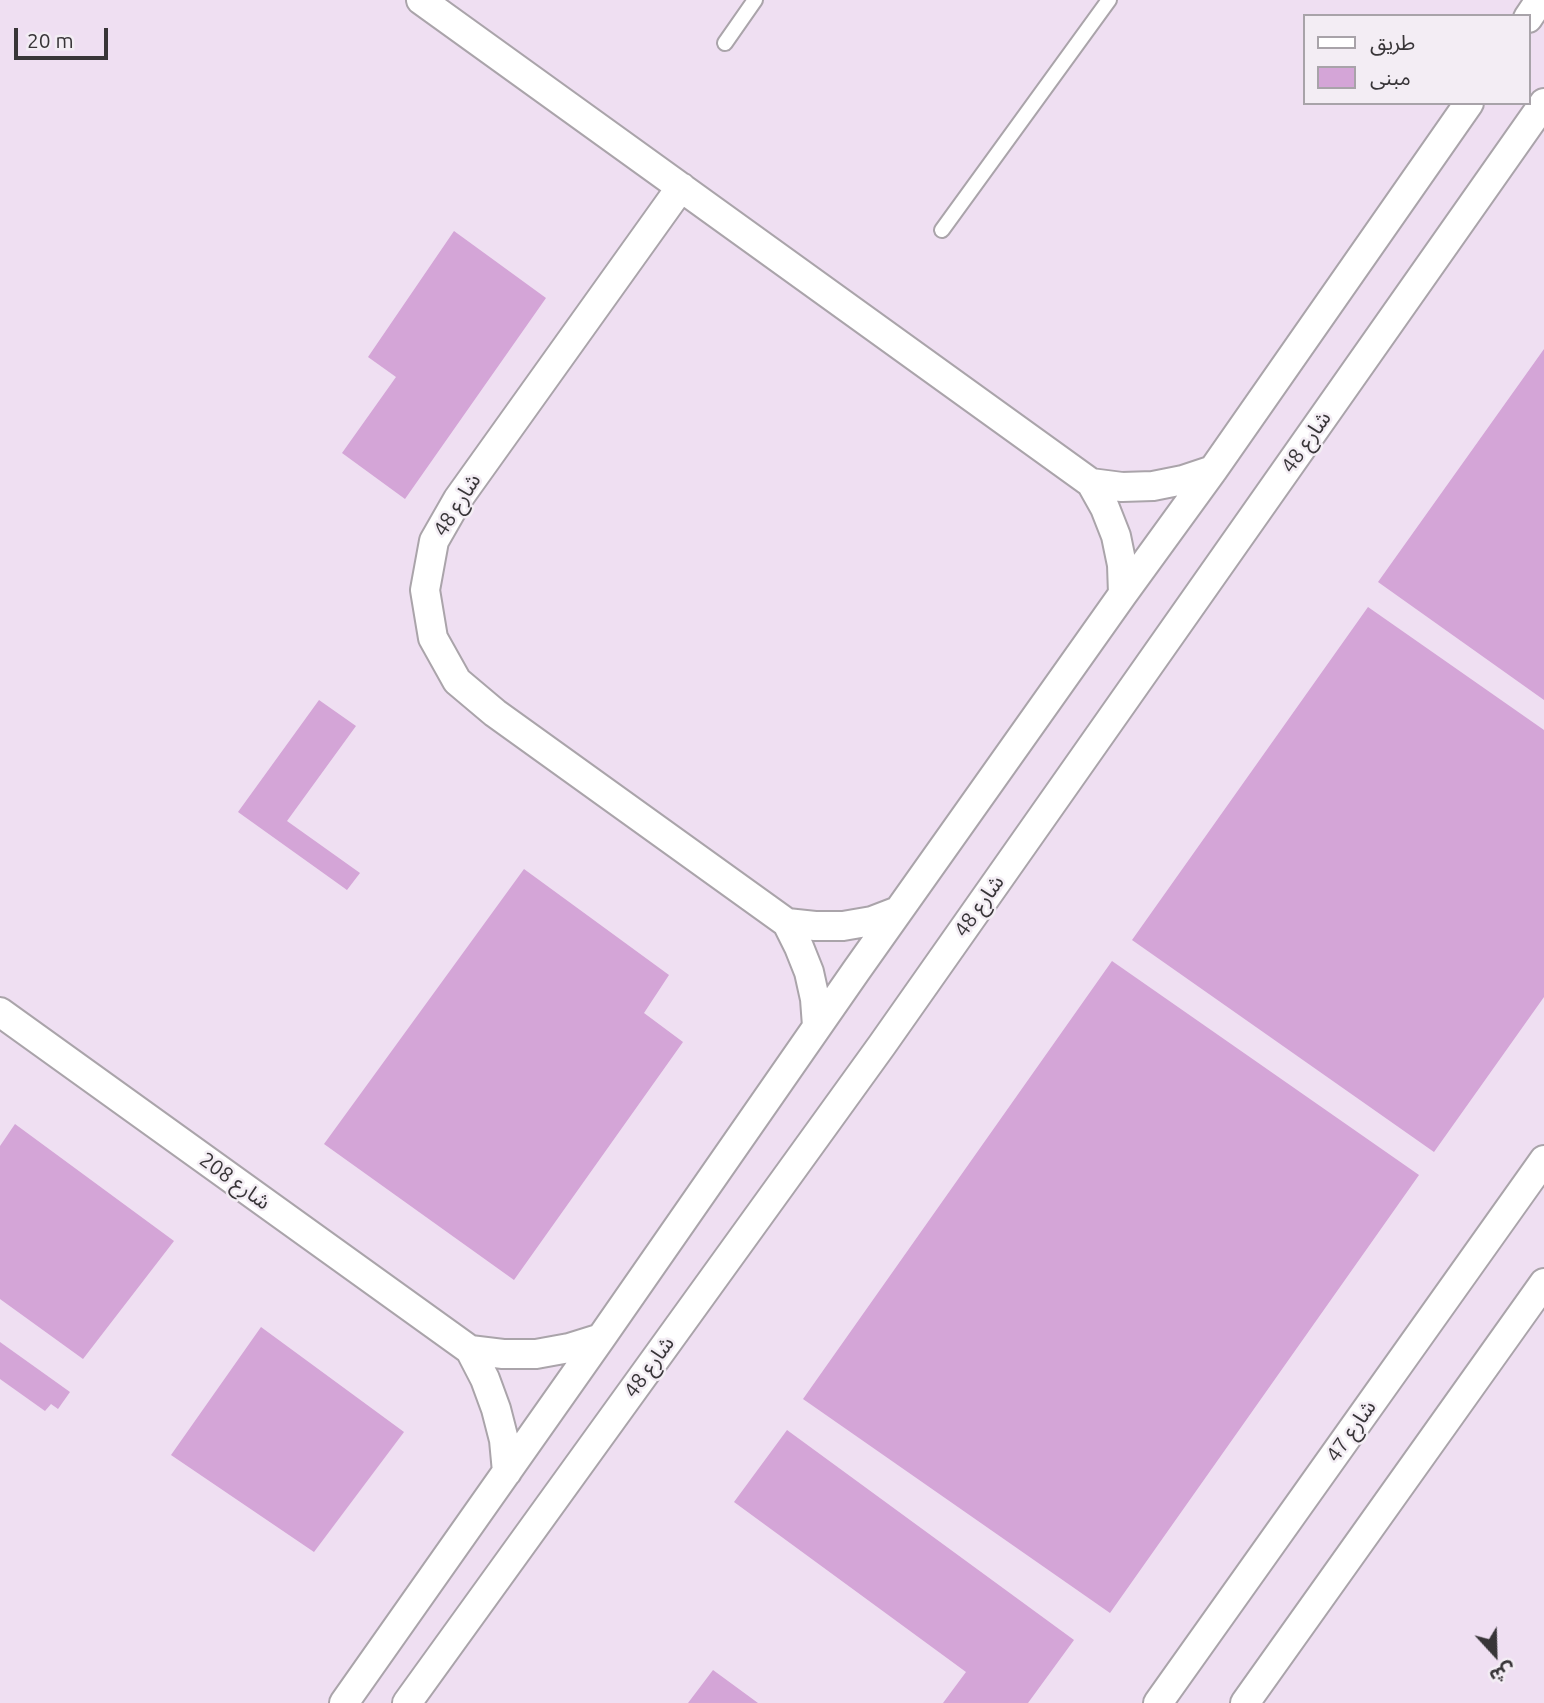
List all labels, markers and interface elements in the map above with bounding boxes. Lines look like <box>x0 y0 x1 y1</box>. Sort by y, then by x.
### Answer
scale bar <box>18 14 112 58</box>
legend <box>1302 14 1530 105</box>
text: 20 m <box>27 28 74 52</box>
text: طريق <box>1370 30 1415 54</box>
text: مبنى <box>1370 65 1411 89</box>
street label: شارع 48 <box>1276 406 1336 478</box>
street label: شارع 48 <box>428 469 486 541</box>
street label: شارع 48 <box>949 870 1009 942</box>
street label: شارع 208 <box>195 1147 275 1215</box>
street label: شارع 48 <box>618 1332 680 1402</box>
street label: شارع 47 <box>1321 1395 1381 1467</box>
north arrow <box>1460 1619 1530 1689</box>
text: ش <box>1487 1658 1519 1689</box>

